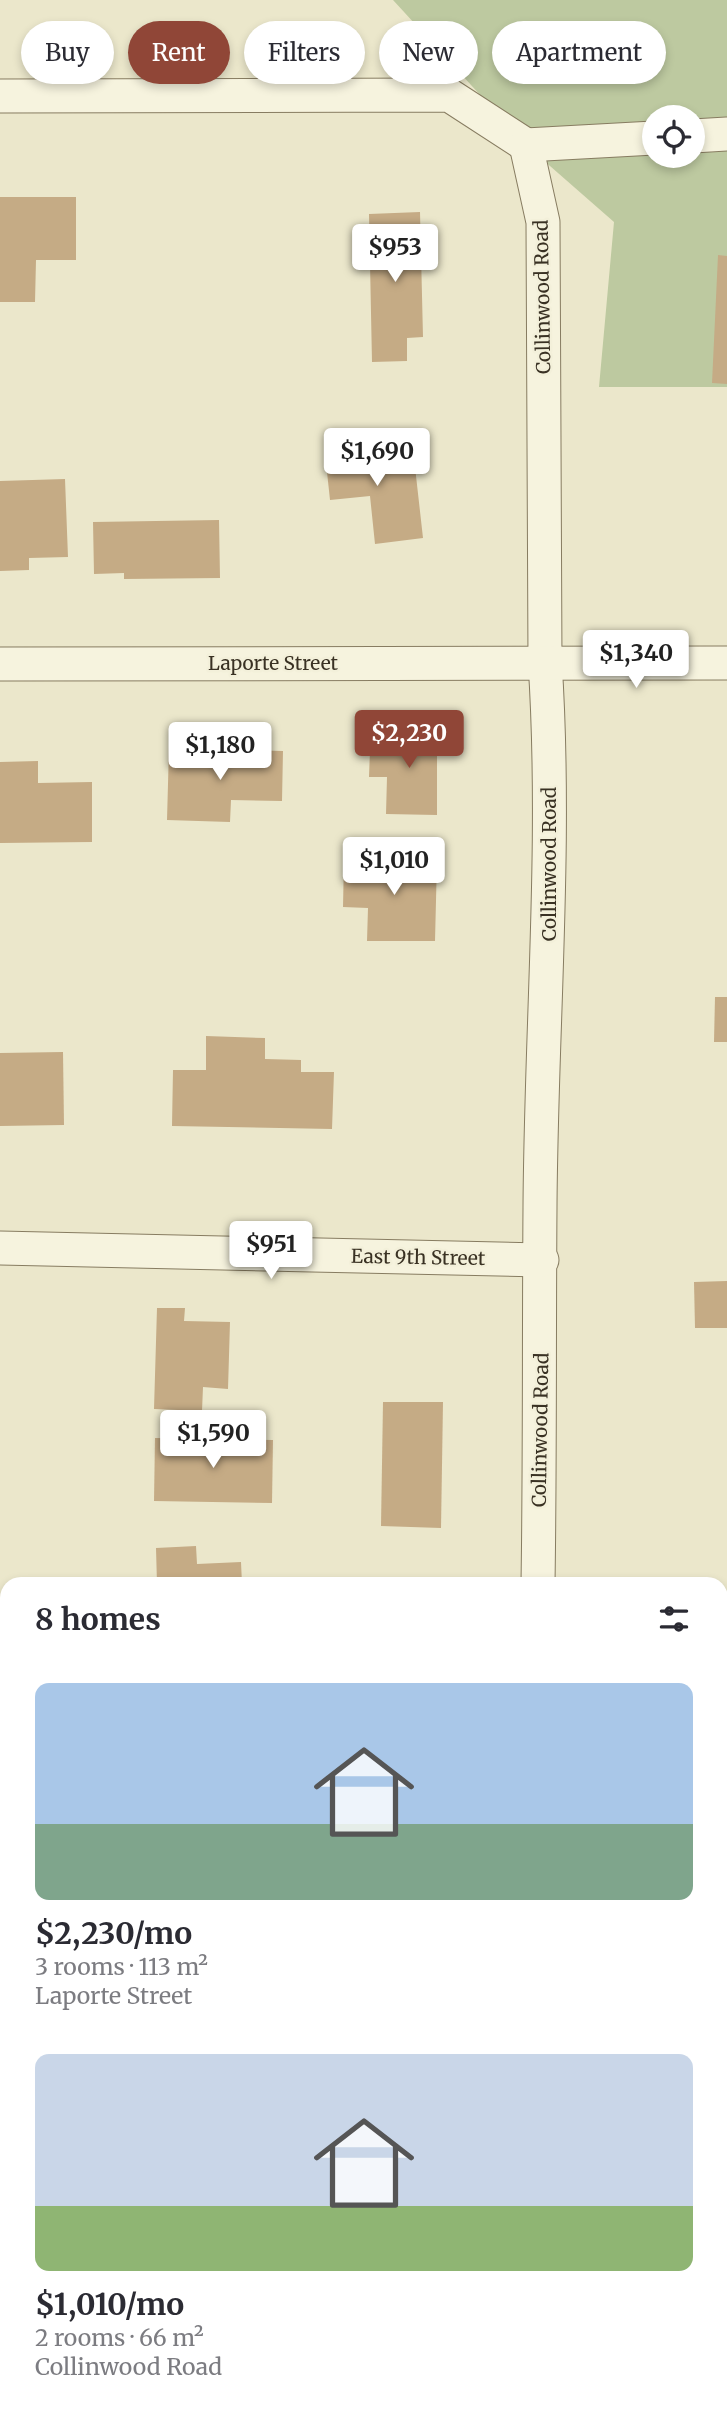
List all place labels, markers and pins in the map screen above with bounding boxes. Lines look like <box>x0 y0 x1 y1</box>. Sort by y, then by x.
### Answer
pin: $953 <box>354 224 436 284</box>
pin: $1,690 <box>320 428 434 488</box>
pin: $1,340 <box>579 630 693 690</box>
pin: $2,230 <box>352 710 466 770</box>
pin: $1,180 <box>163 722 277 782</box>
pin: $1,010 <box>337 838 451 897</box>
pin: $951 <box>230 1222 312 1281</box>
pin: $1,590 <box>156 1410 270 1470</box>

